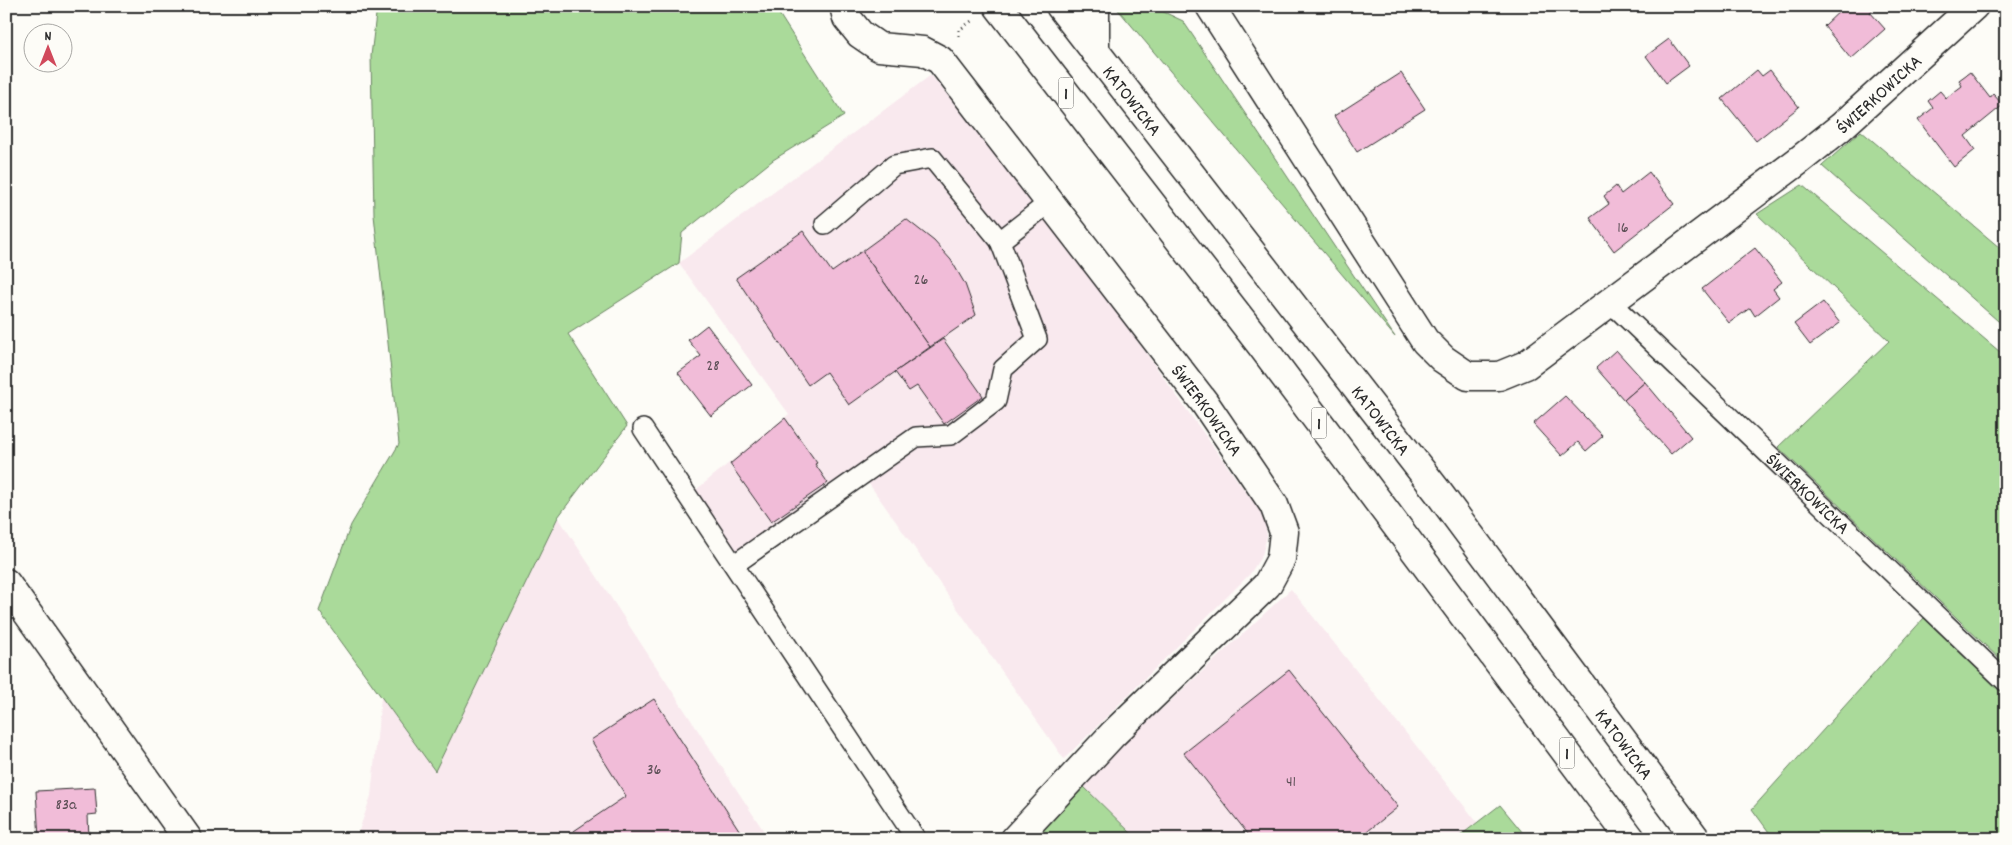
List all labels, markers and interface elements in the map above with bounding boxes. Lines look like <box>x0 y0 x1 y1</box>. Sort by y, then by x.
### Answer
north arrow <box>22 22 72 72</box>
text: N <box>45 27 52 47</box>
street label: ŚWIERKOWICKA <box>1832 50 1929 142</box>
street label: KATOWICKA <box>1094 61 1166 143</box>
road number: 1 <box>1058 78 1074 109</box>
house number: 16 <box>1617 217 1629 240</box>
house number: 26 <box>914 269 929 292</box>
house number: 28 <box>706 355 720 378</box>
street label: ŚWIERKOWICKA <box>1163 360 1247 463</box>
street label: KATOWICKA <box>1343 381 1415 463</box>
road number: 1 <box>1312 408 1326 438</box>
street label: ŚWIERKOWICKA <box>1758 448 1854 542</box>
street label: KATOWICKA <box>1587 704 1658 787</box>
road number: 1 <box>1560 738 1574 768</box>
house number: 36 <box>647 759 662 782</box>
house number: 41 <box>1286 771 1296 794</box>
house number: 83a <box>55 794 77 817</box>

